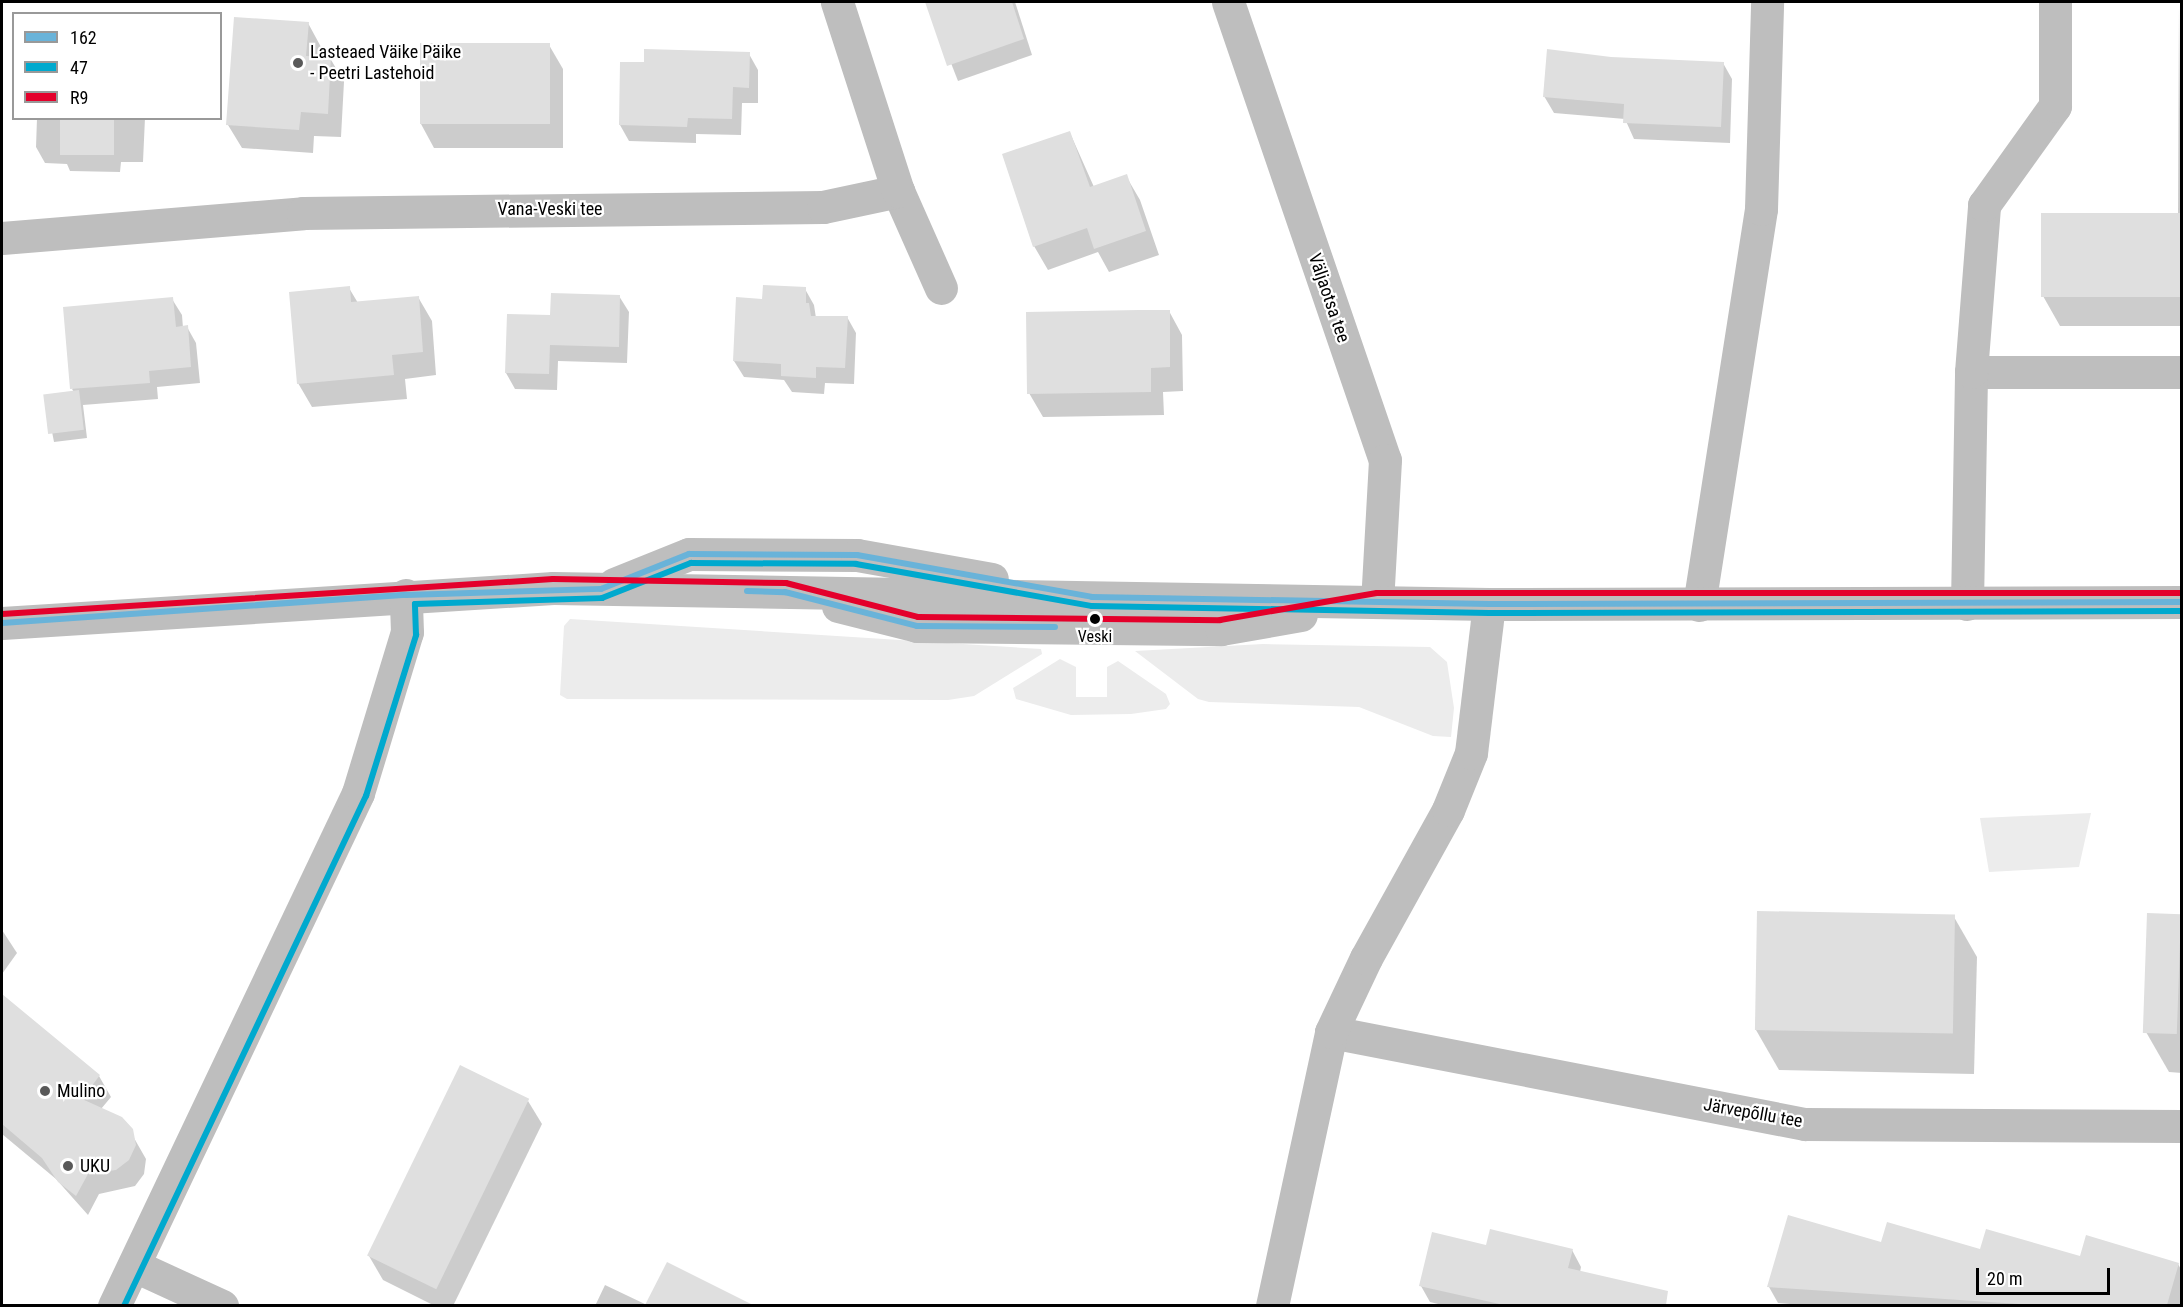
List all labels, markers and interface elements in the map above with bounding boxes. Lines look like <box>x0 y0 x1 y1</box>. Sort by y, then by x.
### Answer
legend <box>12 12 222 120</box>
text: 162 <box>70 27 97 48</box>
place label: Lasteaed Väike Päike - Peetri Lastehoid <box>310 42 461 84</box>
marker: Lasteaed Väike Päike - Peetri Lastehoid <box>291 56 305 70</box>
text: 47 <box>70 57 88 78</box>
text: R9 <box>70 87 88 108</box>
street label: Vana-Veski tee <box>497 198 603 220</box>
street label: Väljaotsa tee <box>1304 251 1354 345</box>
marker: Veski <box>1089 613 1101 625</box>
place label: Veski <box>1078 627 1112 647</box>
place label: Mulino <box>57 1080 105 1102</box>
marker: Mulino <box>38 1084 52 1098</box>
street label: Järvepõllu tee <box>1702 1094 1804 1132</box>
place label: UKU <box>80 1155 110 1177</box>
marker: UKU <box>61 1159 75 1173</box>
scale bar <box>1979 1256 2112 1294</box>
text: 20 m <box>1987 1268 2022 1289</box>

